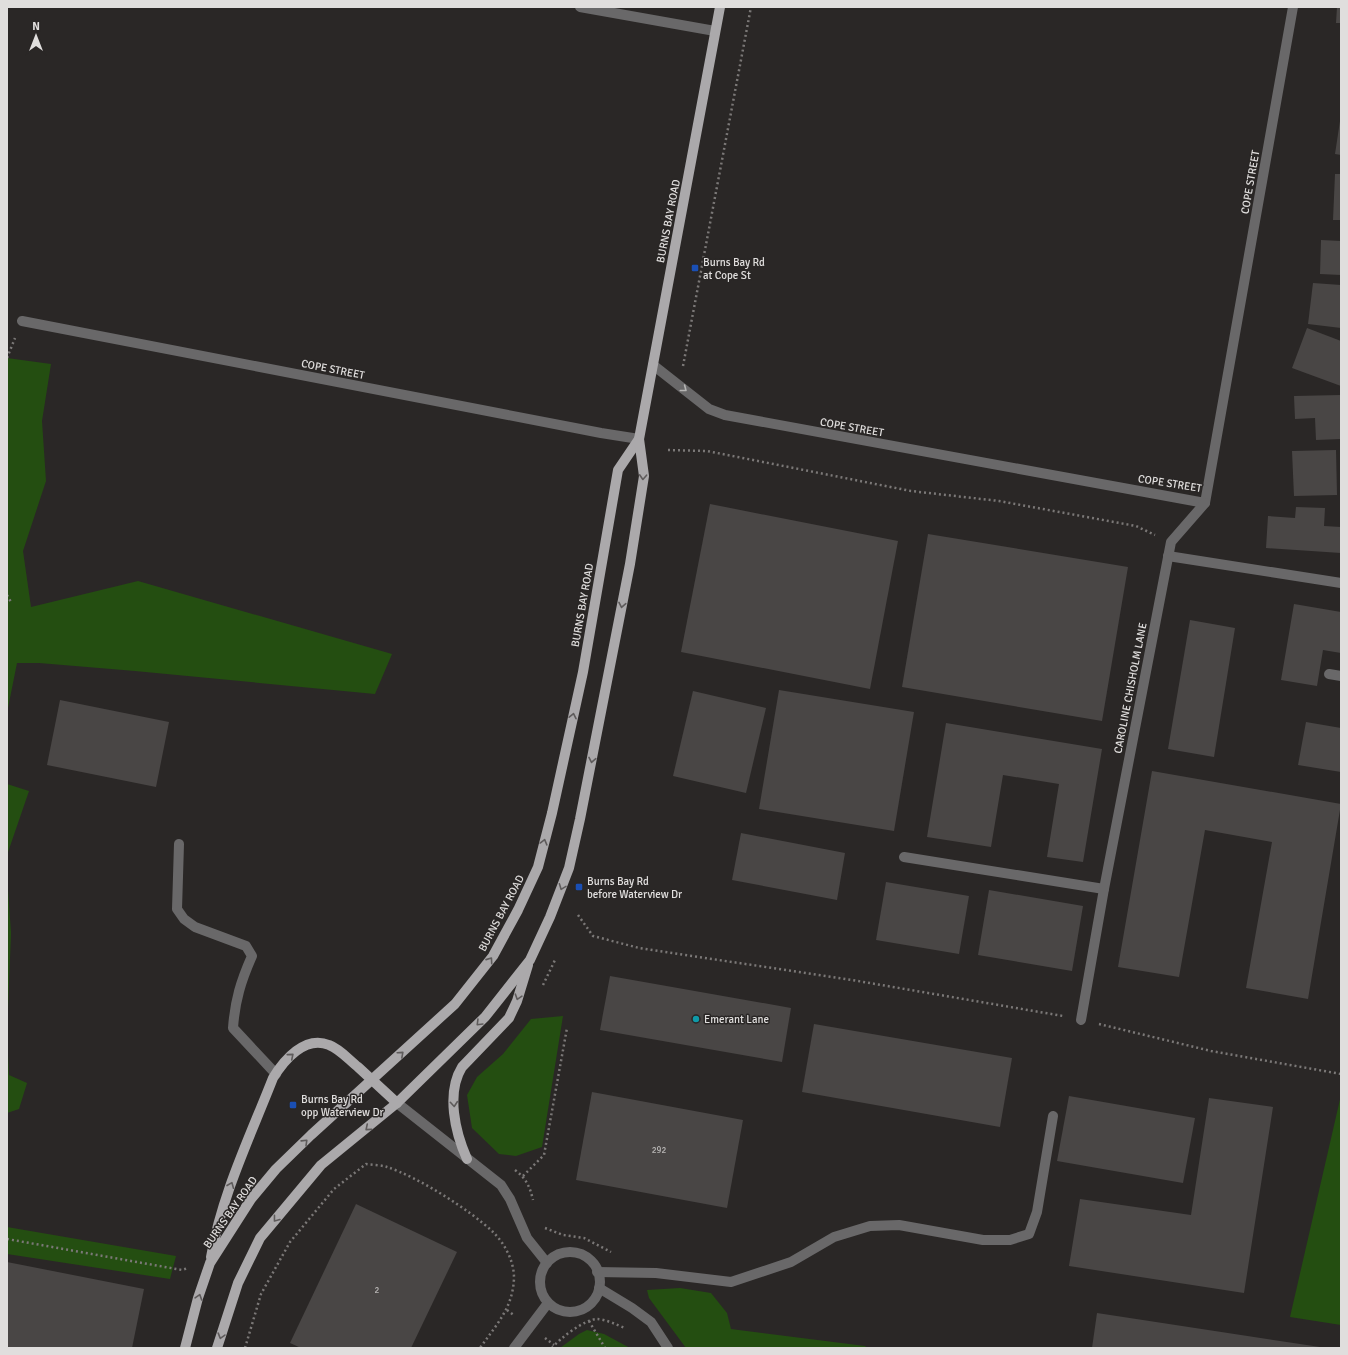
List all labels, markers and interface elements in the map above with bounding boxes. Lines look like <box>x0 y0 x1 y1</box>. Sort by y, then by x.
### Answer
north arrow <box>16 16 56 56</box>
text: N <box>32 20 40 33</box>
street label: COPE STREET <box>1239 149 1263 215</box>
street label: BURNS BAY ROAD <box>654 178 683 264</box>
place label: Burns Bay Rd at Cope St <box>703 256 765 282</box>
marker: Burns Bay Rd at Cope St <box>690 263 700 273</box>
street label: COPE STREET <box>300 357 366 382</box>
one-way arrow <box>679 385 686 392</box>
street label: COPE STREET <box>819 416 885 440</box>
street label: COPE STREET <box>1137 472 1203 495</box>
one-way arrow <box>639 474 647 480</box>
street label: BURNS BAY ROAD <box>569 562 596 648</box>
one-way arrow <box>618 602 626 608</box>
street label: CAROLINE CHISHOLM LANE <box>1111 622 1150 755</box>
one-way arrow <box>569 712 577 719</box>
one-way arrow <box>588 757 596 764</box>
one-way arrow <box>539 839 548 846</box>
street label: BURNS BAY ROAD <box>476 873 527 954</box>
place label: Burns Bay Rd before Waterview Dr <box>587 875 682 901</box>
marker: Burns Bay Rd before Waterview Dr <box>574 882 584 892</box>
one-way arrow <box>559 883 567 890</box>
one-way arrow <box>485 957 492 964</box>
one-way arrow <box>514 993 523 1000</box>
place label: Emerant Lane <box>704 1013 769 1026</box>
marker: Emerant Lane <box>691 1014 701 1024</box>
one-way arrow <box>476 1018 484 1026</box>
one-way arrow <box>396 1051 404 1059</box>
one-way arrow <box>287 1053 294 1060</box>
place label: Burns Bay Rd opp Waterview Dr <box>301 1093 384 1119</box>
marker: Burns Bay Rd opp Waterview Dr <box>288 1100 298 1110</box>
one-way arrow <box>450 1101 459 1107</box>
one-way arrow <box>365 1123 372 1130</box>
one-way arrow <box>300 1139 308 1147</box>
house number: 292 <box>652 1145 666 1156</box>
street label: BURNS BAY ROAD <box>201 1174 260 1251</box>
one-way arrow <box>226 1181 234 1188</box>
one-way arrow <box>273 1214 280 1221</box>
house number: 2 <box>375 1285 380 1296</box>
one-way arrow <box>194 1293 202 1300</box>
one-way arrow <box>217 1332 226 1339</box>

